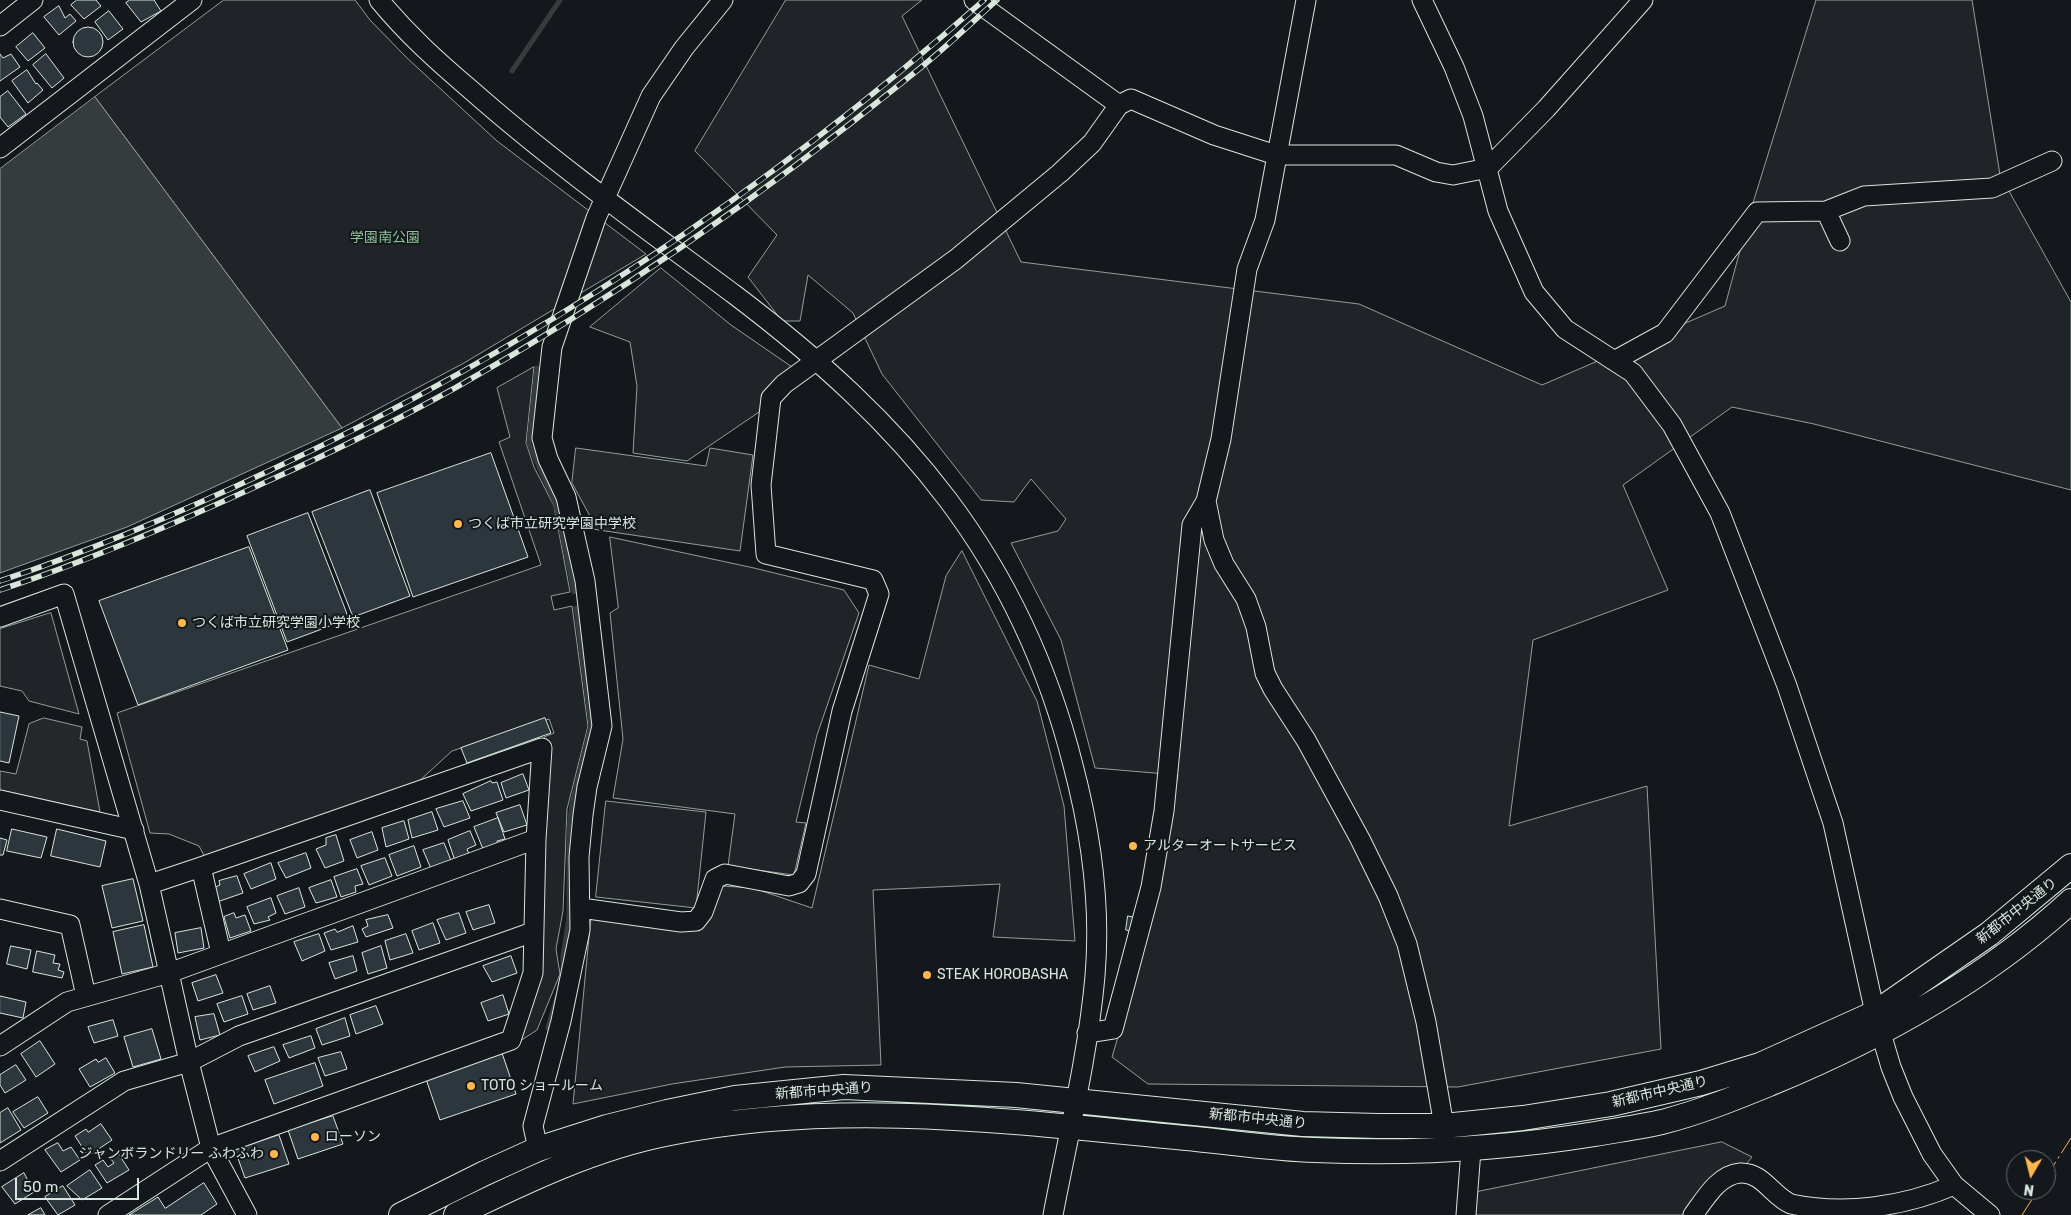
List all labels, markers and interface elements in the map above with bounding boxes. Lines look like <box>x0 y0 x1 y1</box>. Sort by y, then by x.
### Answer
park label: 学園南公園 <box>350 230 420 246</box>
place label: つくば市立研究学園中学校 <box>468 516 636 532</box>
marker: つくば市立研究学園中学校 <box>452 518 464 530</box>
place label: つくば市立研究学園小学校 <box>192 615 360 631</box>
marker: つくば市立研究学園小学校 <box>176 617 188 629</box>
place label: アルターオートサービス <box>1143 838 1297 854</box>
marker: アルターオートサービス <box>1127 840 1139 852</box>
street label: 新都市中央通り <box>1973 874 2061 948</box>
place label: STEAK HOROBASHA <box>937 967 1068 983</box>
marker: STEAK HOROBASHA <box>921 969 933 981</box>
street label: 新都市中央通り <box>1610 1073 1710 1111</box>
place label: TOTO ショールーム <box>481 1078 603 1094</box>
street label: 新都市中央通り <box>775 1079 873 1103</box>
marker: TOTO ショールーム <box>465 1080 477 1092</box>
street label: 新都市中央通り <box>1208 1106 1308 1132</box>
place label: ローソン <box>325 1129 381 1145</box>
marker: ローソン <box>309 1131 321 1143</box>
place label: ジャンボランドリー ふわふわ <box>79 1146 264 1162</box>
marker: ジャンボランドリー ふわふわ <box>268 1148 280 1160</box>
north arrow <box>2006 1150 2056 1200</box>
scale bar <box>18 1168 141 1200</box>
text: 50 m <box>23 1178 58 1196</box>
text: N <box>2023 1180 2035 1198</box>

